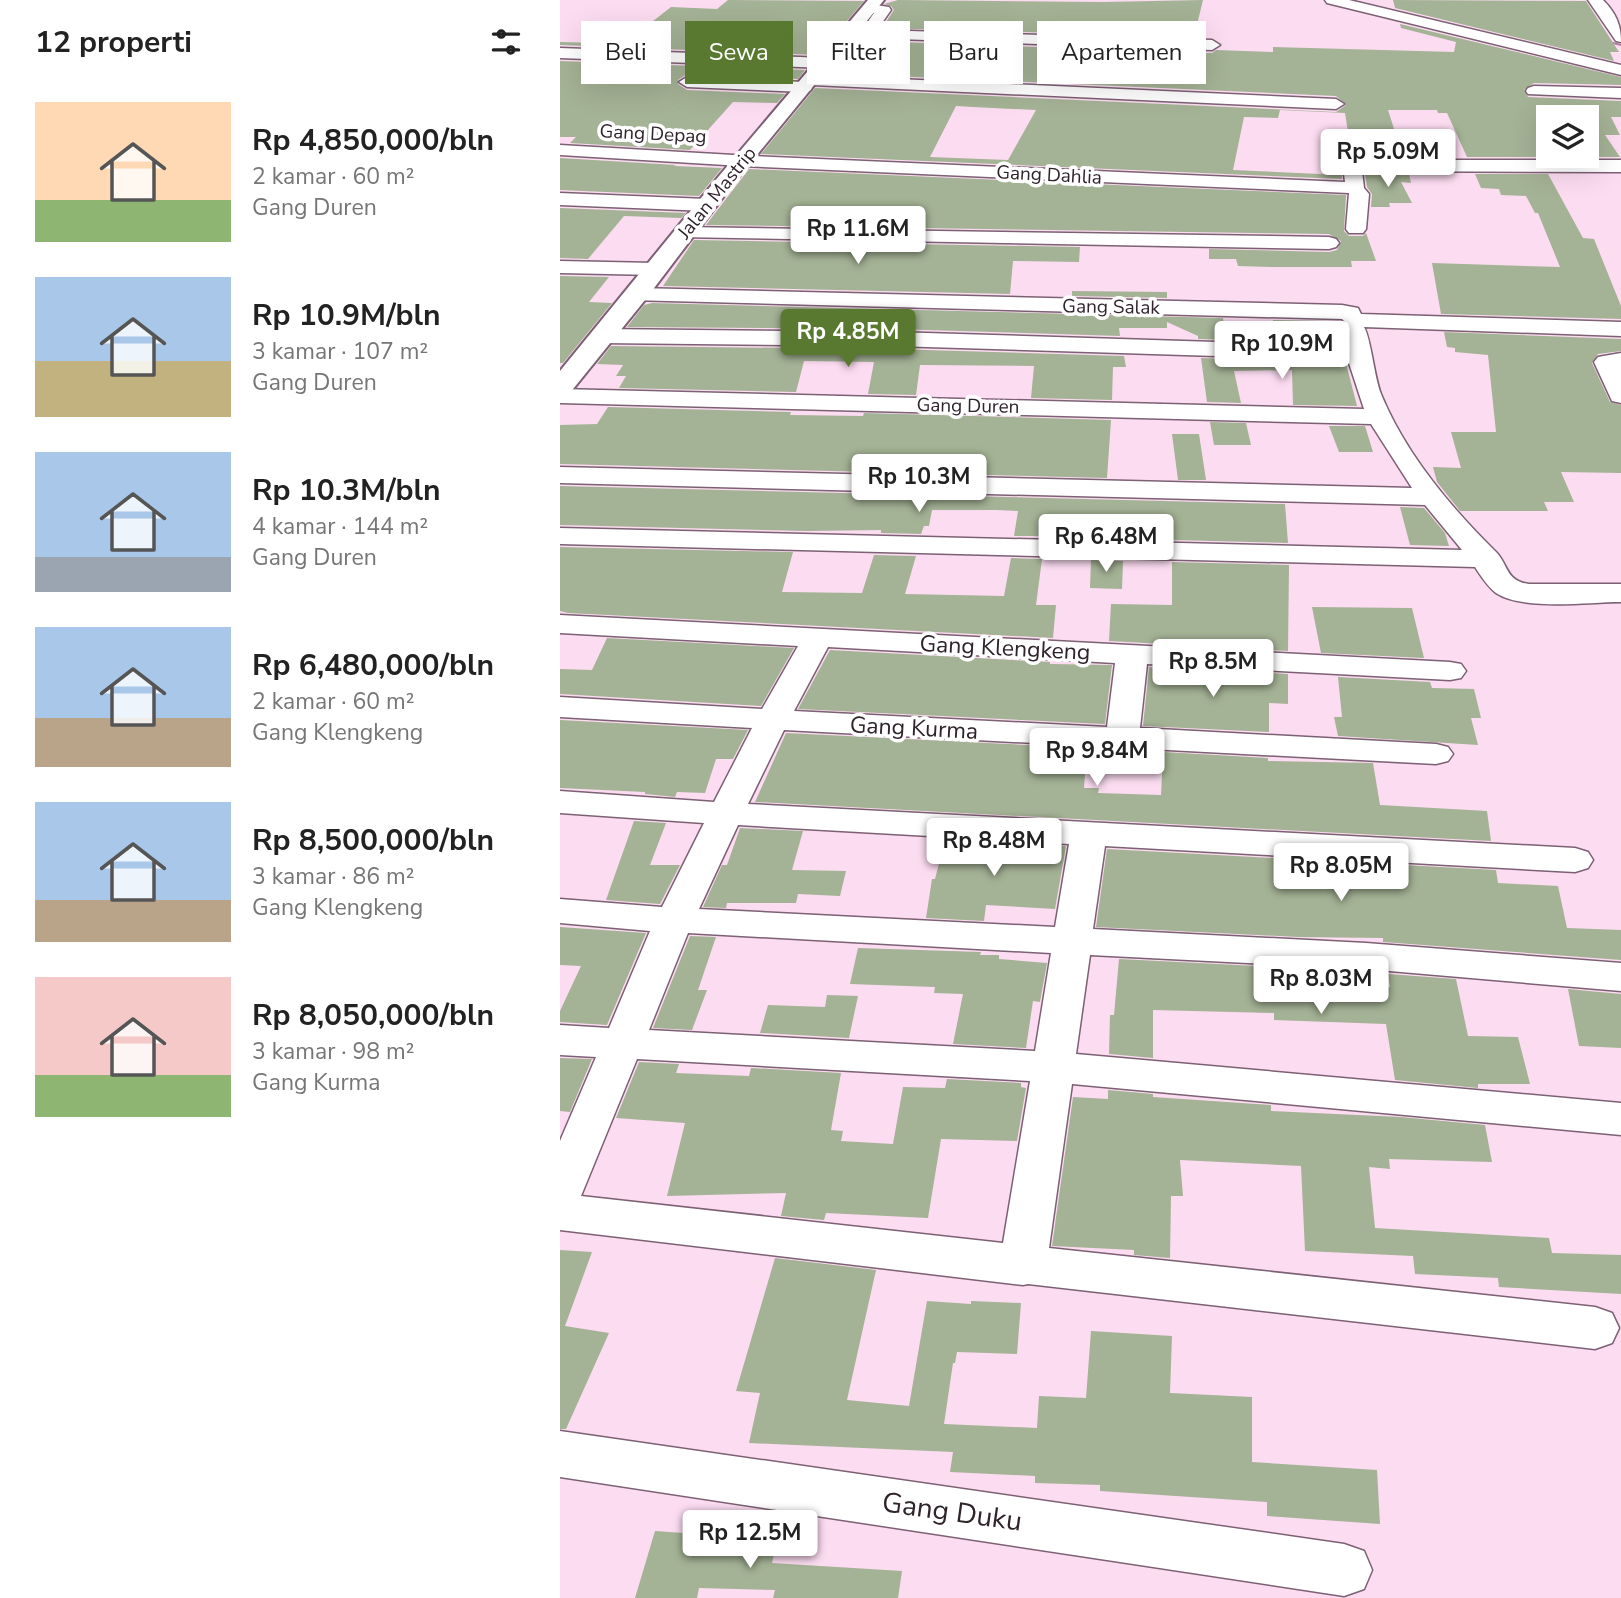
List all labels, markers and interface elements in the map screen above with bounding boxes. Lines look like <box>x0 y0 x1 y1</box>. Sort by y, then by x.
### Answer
chip: Beli <box>581 21 671 84</box>
chip: Sewa <box>685 21 793 84</box>
chip: Filter <box>807 21 910 84</box>
chip: Baru <box>924 21 1023 84</box>
chip: Apartemen <box>1037 21 1206 84</box>
text: 12 properti <box>35 22 192 63</box>
icon: filters <box>487 23 525 61</box>
map controls <box>1536 105 1599 168</box>
button: layers <box>1536 105 1599 168</box>
street label: Gang Depag <box>599 118 707 150</box>
text: Rp 4,850,000/bln <box>252 120 494 161</box>
icon: home <box>91 130 175 214</box>
pin: Rp 5.09M <box>1316 130 1460 189</box>
text: Rp 5.09M <box>1337 136 1439 167</box>
street label: Jalan Mastrip <box>671 141 762 245</box>
street label: Gang Dahlia <box>996 159 1102 191</box>
text: 2 kamar · 60 m² <box>252 161 414 192</box>
text: Gang Duren <box>252 192 377 223</box>
pin: Rp 11.6M <box>786 206 930 266</box>
text: Rp 11.6M <box>807 213 909 244</box>
street label: Gang Salak <box>1062 293 1161 321</box>
text: Rp 10.9M/bln <box>252 295 441 336</box>
icon: home <box>91 305 175 389</box>
pin: Rp 4.85M <box>776 310 920 369</box>
text: Rp 4.85M <box>797 316 899 347</box>
pin: Rp 10.9M <box>1210 322 1354 381</box>
text: Rp 10.9M <box>1231 328 1333 359</box>
text: 3 kamar · 107 m² <box>252 336 428 367</box>
text: Gang Duren <box>252 367 377 398</box>
street label: Gang Duren <box>916 392 1020 420</box>
pin: Rp 10.3M <box>847 454 991 514</box>
text: Rp 10.3M <box>868 461 970 492</box>
text: Rp 10.3M/bln <box>252 470 441 511</box>
icon: home <box>91 480 175 564</box>
text: 4 kamar · 144 m² <box>252 511 428 542</box>
pin: Rp 6.48M <box>1034 514 1178 574</box>
text: Rp 6.48M <box>1055 521 1157 552</box>
text: Gang Duren <box>252 542 377 573</box>
street label: Gang Klengkeng <box>919 628 1091 668</box>
pin: Rp 8.5M <box>1148 640 1278 699</box>
text: Rp 6,480,000/bln <box>252 645 494 686</box>
text: Rp 8.5M <box>1168 646 1258 677</box>
icon: home <box>91 655 175 739</box>
text: 2 kamar · 60 m² <box>252 686 414 717</box>
street label: Gang Kurma <box>849 709 979 747</box>
text: Gang Klengkeng <box>252 717 423 748</box>
pin: Rp 9.84M <box>1025 728 1169 788</box>
text: Rp 9.84M <box>1046 735 1148 766</box>
pin: Rp 8.48M <box>922 818 1066 878</box>
text: Rp 8,500,000/bln <box>252 820 494 861</box>
text: Rp 8.48M <box>943 825 1045 856</box>
icon: home <box>91 830 175 914</box>
pin: Rp 8.05M <box>1269 844 1413 903</box>
text: Rp 8.05M <box>1290 850 1392 881</box>
text: 3 kamar · 86 m² <box>252 861 414 892</box>
text: Gang Klengkeng <box>252 892 423 923</box>
pin: Rp 8.03M <box>1249 956 1393 1016</box>
text: Rp 8.03M <box>1270 963 1372 994</box>
text: Rp 8,050,000/bln <box>252 995 494 1036</box>
icon: home <box>91 1005 175 1089</box>
text: 3 kamar · 98 m² <box>252 1036 414 1067</box>
text: Gang Kurma <box>252 1067 381 1098</box>
street label: Gang Duku <box>880 1483 1024 1541</box>
pin: Rp 12.5M <box>678 1510 822 1570</box>
text: Rp 12.5M <box>699 1517 801 1548</box>

